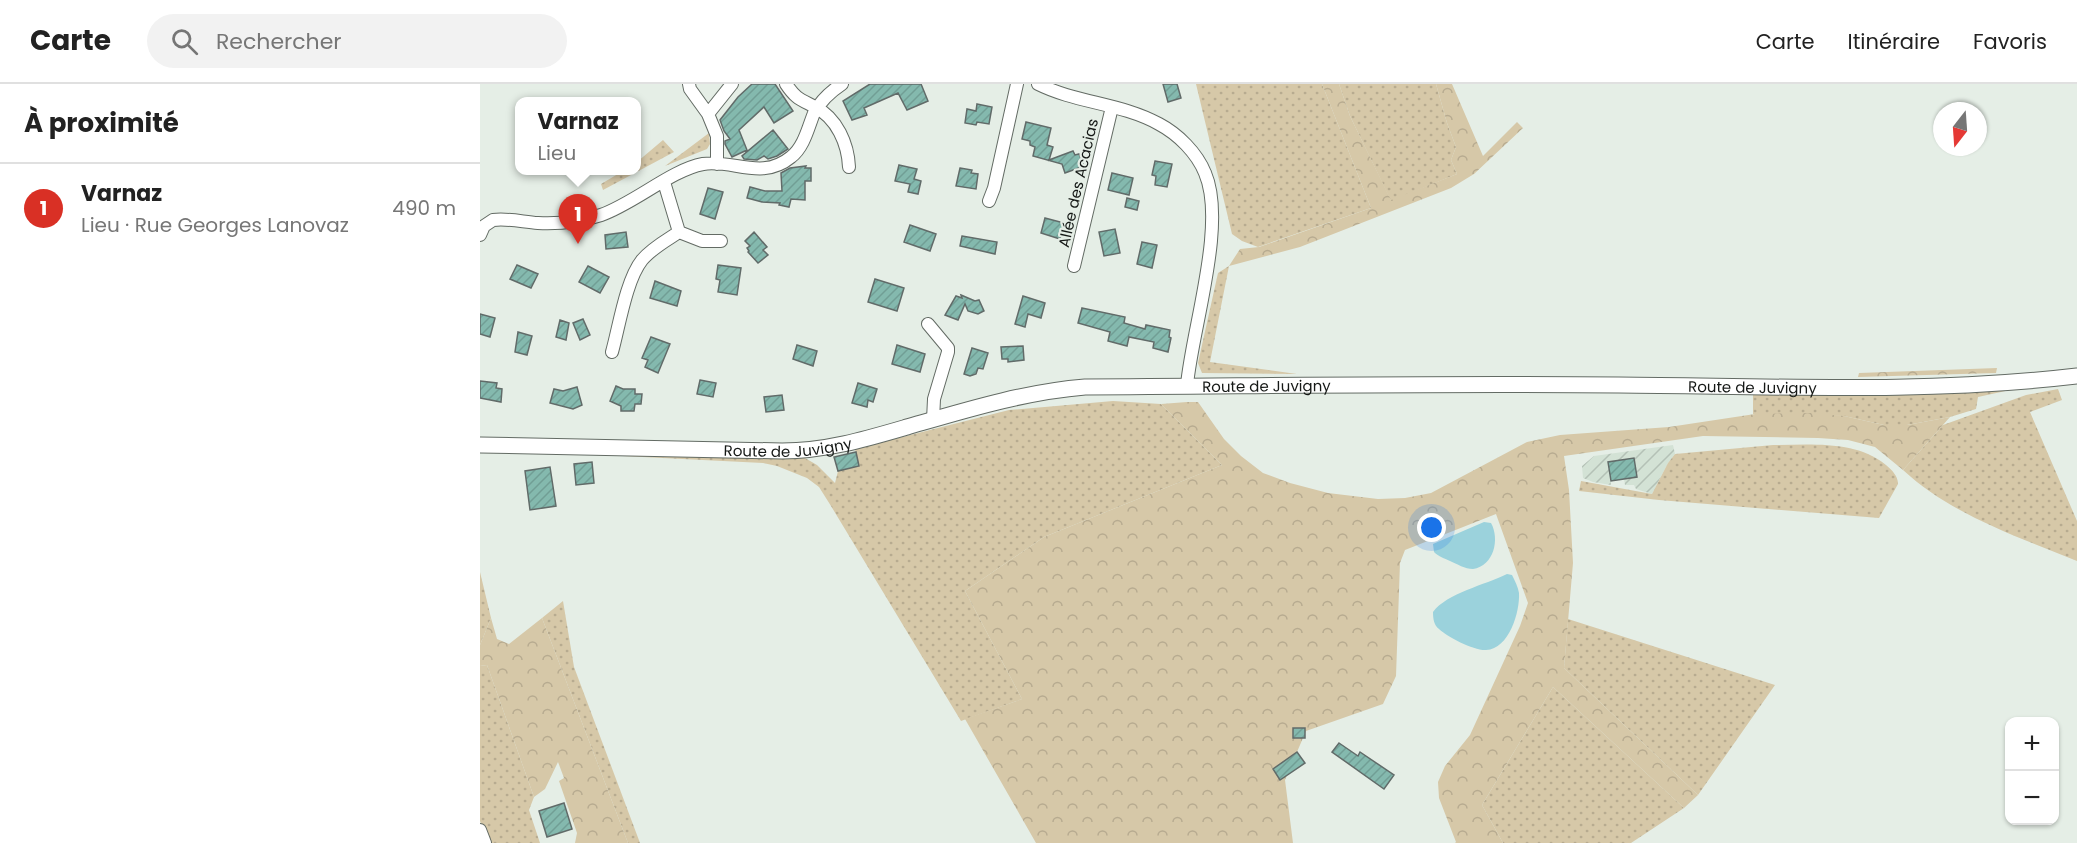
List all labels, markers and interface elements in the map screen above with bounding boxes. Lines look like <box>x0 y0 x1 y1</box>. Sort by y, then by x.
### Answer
search box <box>147 14 567 68</box>
text: Carte <box>30 21 111 60</box>
icon: search <box>168 25 201 58</box>
text: Rechercher <box>216 26 342 57</box>
text: Carte <box>1756 27 1815 56</box>
text: Itinéraire <box>1848 27 1940 56</box>
text: Favoris <box>1973 27 2047 56</box>
popup <box>515 97 641 175</box>
north arrow <box>1933 102 1987 156</box>
text: À proximité <box>24 105 179 141</box>
text: Varnaz <box>537 106 619 137</box>
street label: Allée des Acacias <box>1053 116 1103 249</box>
text: Lieu <box>537 139 576 167</box>
text: Varnaz <box>81 178 162 209</box>
text: 1 <box>40 194 47 222</box>
text: 490 m <box>392 194 456 222</box>
pin: 1 <box>558 194 598 244</box>
text: Lieu · Rue Georges Lanovaz <box>81 211 349 239</box>
street label: Route de Juvigny <box>1202 375 1331 397</box>
street label: Route de Juvigny <box>1688 375 1817 398</box>
street label: Route de Juvigny <box>723 432 854 462</box>
your location <box>1417 513 1446 542</box>
map controls <box>2005 717 2059 825</box>
button: + <box>2005 717 2059 771</box>
button: − <box>2005 771 2059 825</box>

